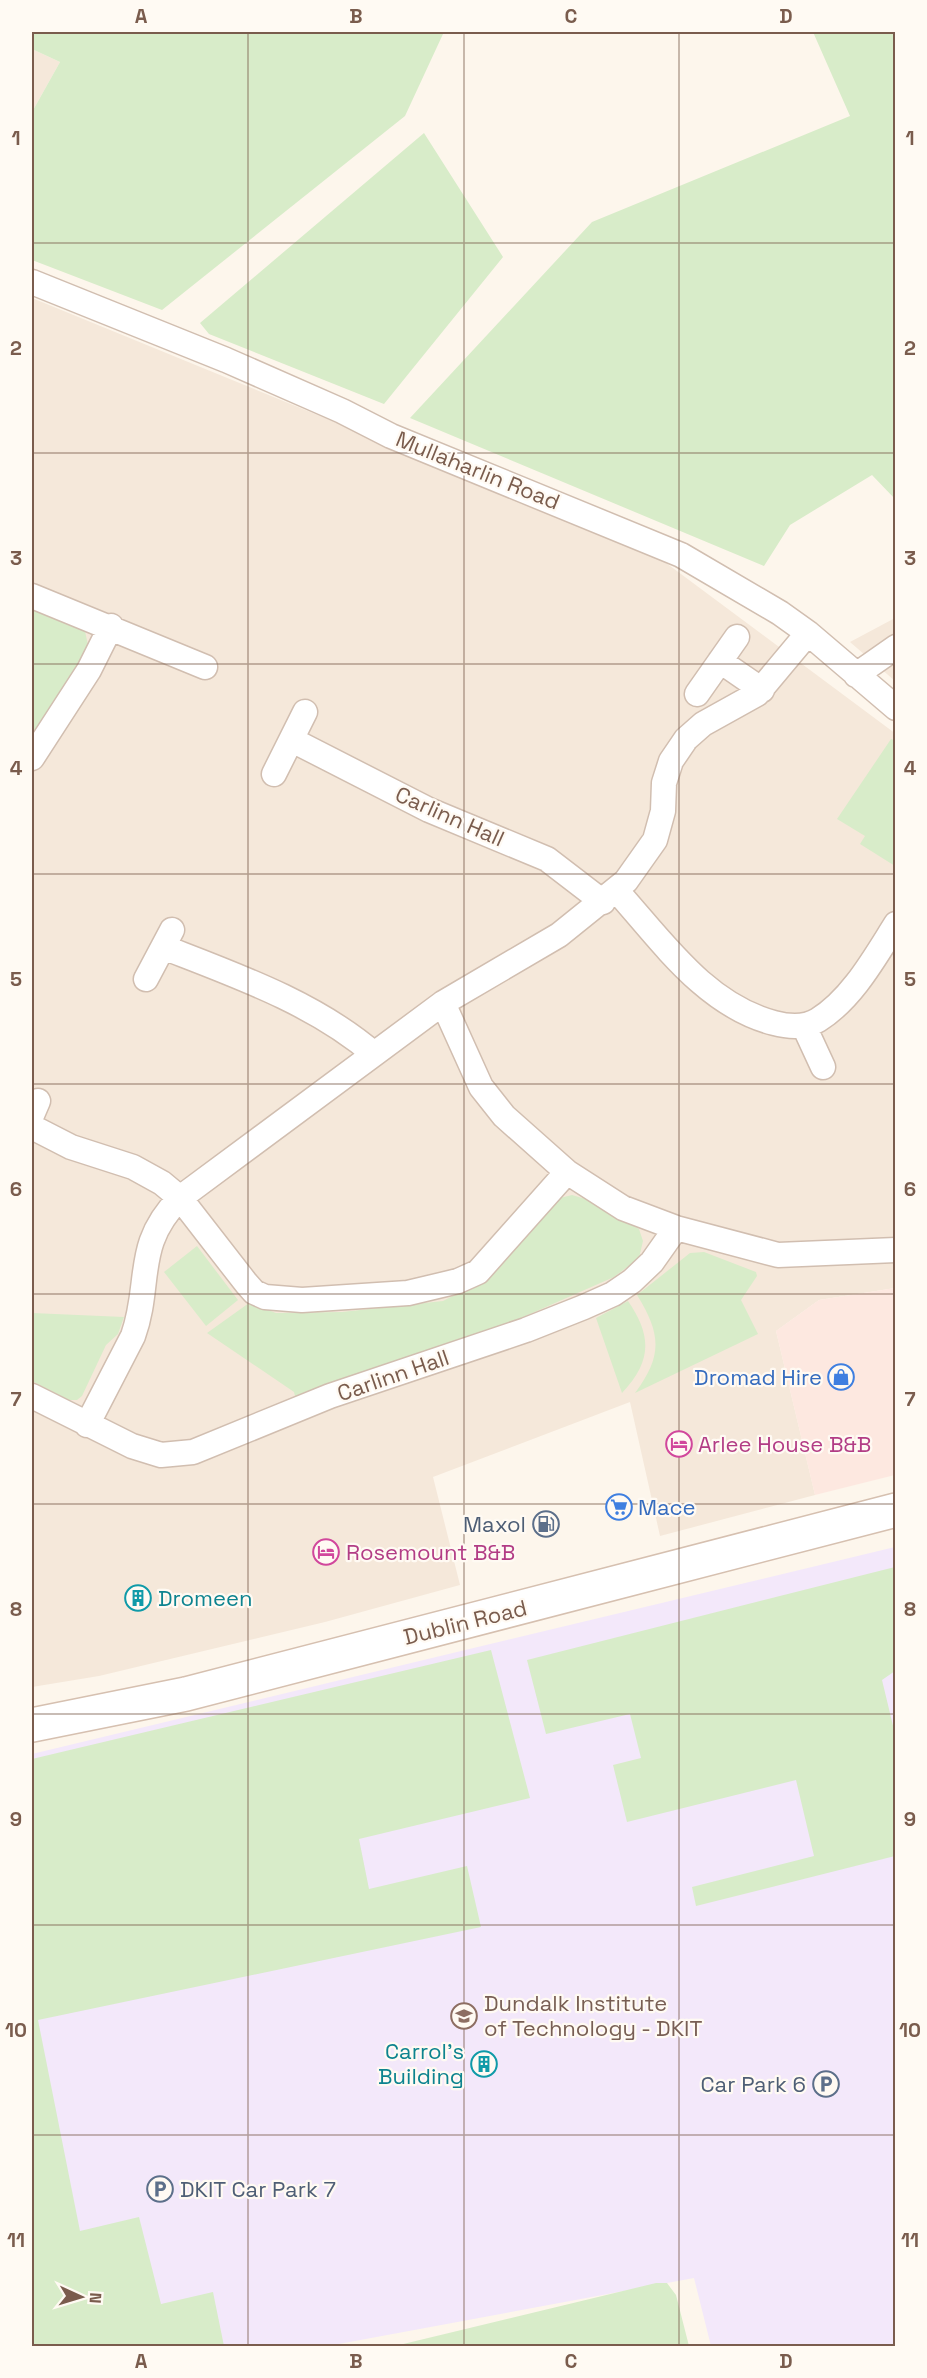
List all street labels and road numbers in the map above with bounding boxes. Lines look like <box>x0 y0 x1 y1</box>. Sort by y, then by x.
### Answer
street label: Mullaharlin Road <box>392 424 564 516</box>
street label: Carlinn Hall <box>391 780 509 852</box>
street label: Carlinn Hall <box>333 1343 453 1407</box>
street label: Dublin Road <box>400 1593 530 1651</box>

